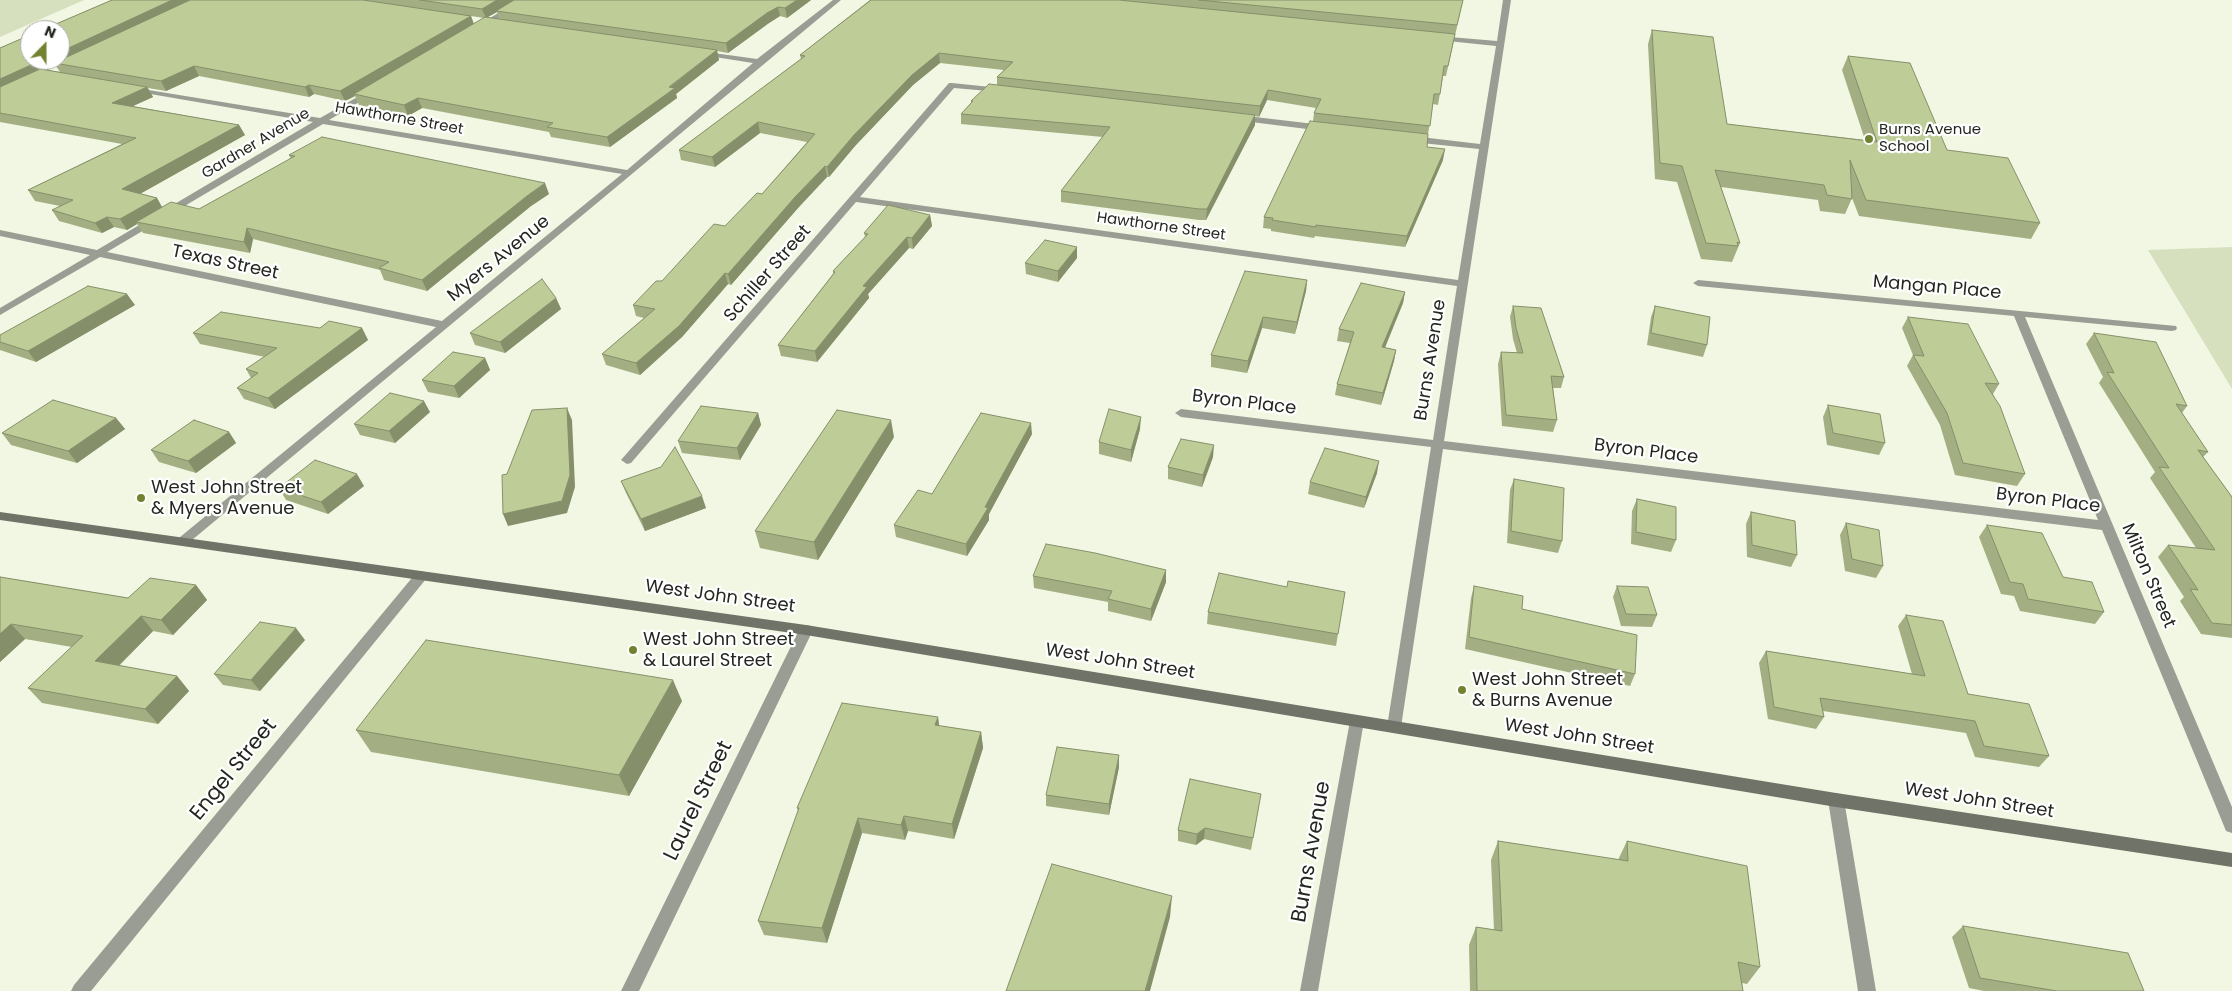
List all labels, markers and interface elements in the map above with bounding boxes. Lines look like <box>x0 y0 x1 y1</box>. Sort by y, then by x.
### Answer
north arrow <box>20 20 70 70</box>
text: N <box>42 21 59 43</box>
street label: Hawthorne Street <box>333 99 465 139</box>
street label: Gardner Avenue <box>199 105 313 183</box>
place label: Burns Avenue School <box>1879 121 1981 156</box>
marker: Burns Avenue School <box>1863 133 1875 145</box>
street label: Hawthorne Street <box>1095 209 1227 245</box>
street label: Myers Avenue <box>444 211 554 307</box>
street label: Schiller Street <box>720 221 816 327</box>
street label: Texas Street <box>170 241 280 285</box>
street label: Mangan Place <box>1872 272 2002 304</box>
street label: Burns Avenue <box>1411 298 1451 422</box>
street label: Byron Place <box>1191 386 1297 420</box>
street label: Byron Place <box>1593 435 1699 469</box>
place label: West John Street & Myers Avenue <box>151 477 302 520</box>
street label: Byron Place <box>1995 484 2101 518</box>
marker: West John Street & Myers Avenue <box>135 492 147 504</box>
street label: Milton Street <box>2116 520 2180 632</box>
street label: West John Street <box>644 576 796 618</box>
place label: West John Street & Laurel Street <box>643 629 794 672</box>
street label: West John Street <box>1044 640 1196 684</box>
marker: West John Street & Laurel Street <box>627 644 639 656</box>
place label: West John Street & Burns Avenue <box>1472 669 1623 712</box>
marker: West John Street & Burns Avenue <box>1456 684 1468 696</box>
street label: Engel Street <box>185 714 283 826</box>
street label: West John Street <box>1503 715 1655 759</box>
street label: Laurel Street <box>659 737 739 865</box>
street label: Burns Avenue <box>1287 779 1337 925</box>
street label: West John Street <box>1903 779 2055 823</box>

